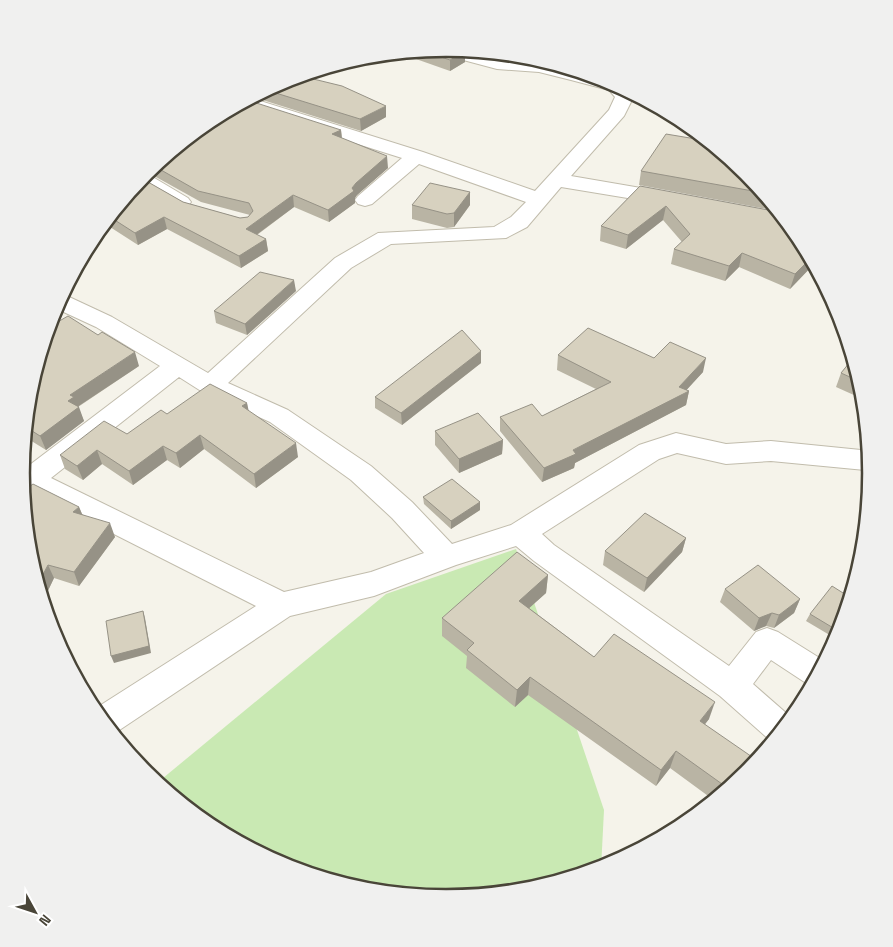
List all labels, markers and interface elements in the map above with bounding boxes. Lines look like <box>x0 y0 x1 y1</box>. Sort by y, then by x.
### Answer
north arrow <box>10 887 60 937</box>
text: N <box>35 911 55 930</box>

